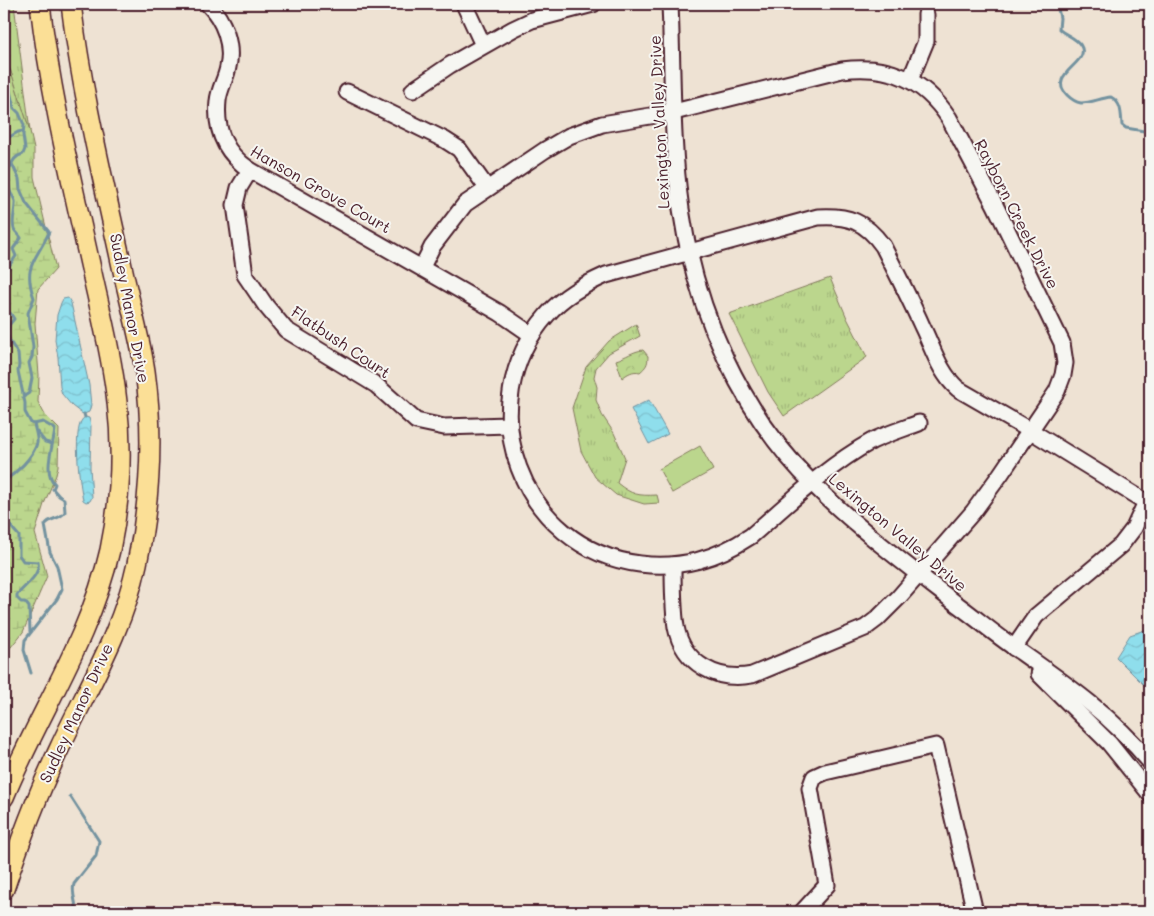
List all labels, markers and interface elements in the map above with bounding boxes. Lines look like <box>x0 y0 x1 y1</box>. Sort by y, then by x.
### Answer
street label: Lexington Valley Drive <box>643 35 674 209</box>
street label: Rayborn Creek Drive <box>971 135 1064 292</box>
street label: Hanson Grove Court <box>247 140 395 237</box>
street label: Sudley Manor Drive <box>106 231 155 384</box>
street label: Flatbush Court <box>287 301 395 383</box>
street label: Lexington Valley Drive <box>825 468 972 596</box>
street label: Sudley Manor Drive <box>34 640 117 786</box>

